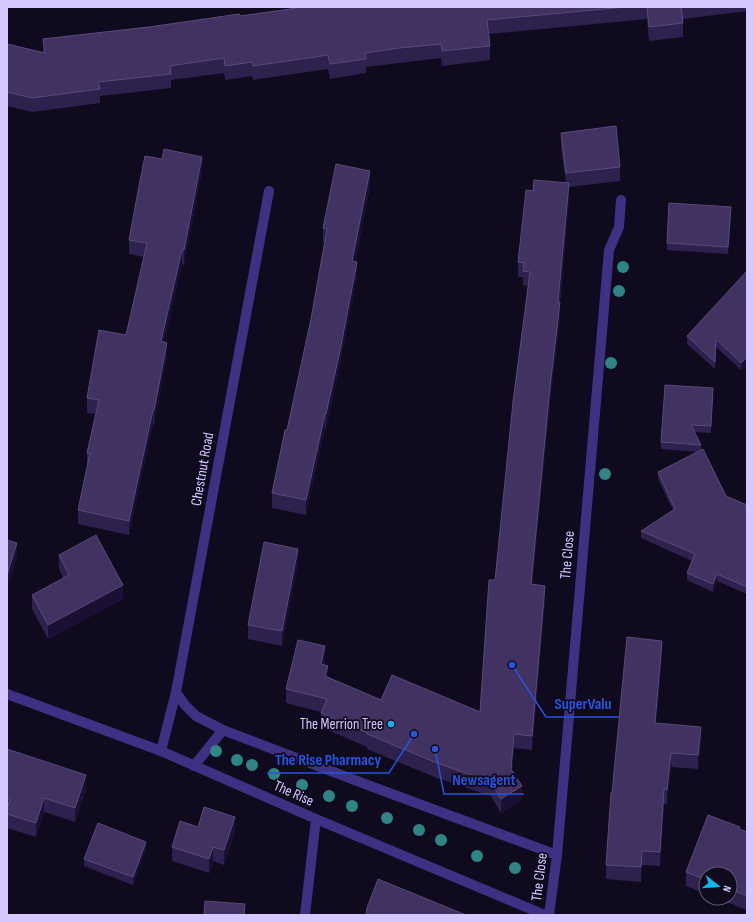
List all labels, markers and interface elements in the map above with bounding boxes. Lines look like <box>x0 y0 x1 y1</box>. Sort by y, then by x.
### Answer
street label: Chestnut Road <box>187 431 218 507</box>
street label: The Close <box>556 530 579 580</box>
callout: SuperValu <box>546 689 619 717</box>
text: SuperValu <box>555 695 611 714</box>
place label: The Merrion Tree <box>300 715 383 734</box>
marker: The Merrion Tree <box>386 719 396 729</box>
callout: The Rise Pharmacy <box>267 745 389 773</box>
text: The Rise Pharmacy <box>275 751 381 770</box>
callout: Newsagent <box>444 766 524 794</box>
text: Newsagent <box>452 771 516 790</box>
street label: The Rise <box>271 776 317 811</box>
street label: The Close <box>527 852 552 902</box>
north arrow <box>698 866 738 906</box>
text: N <box>720 884 734 894</box>

